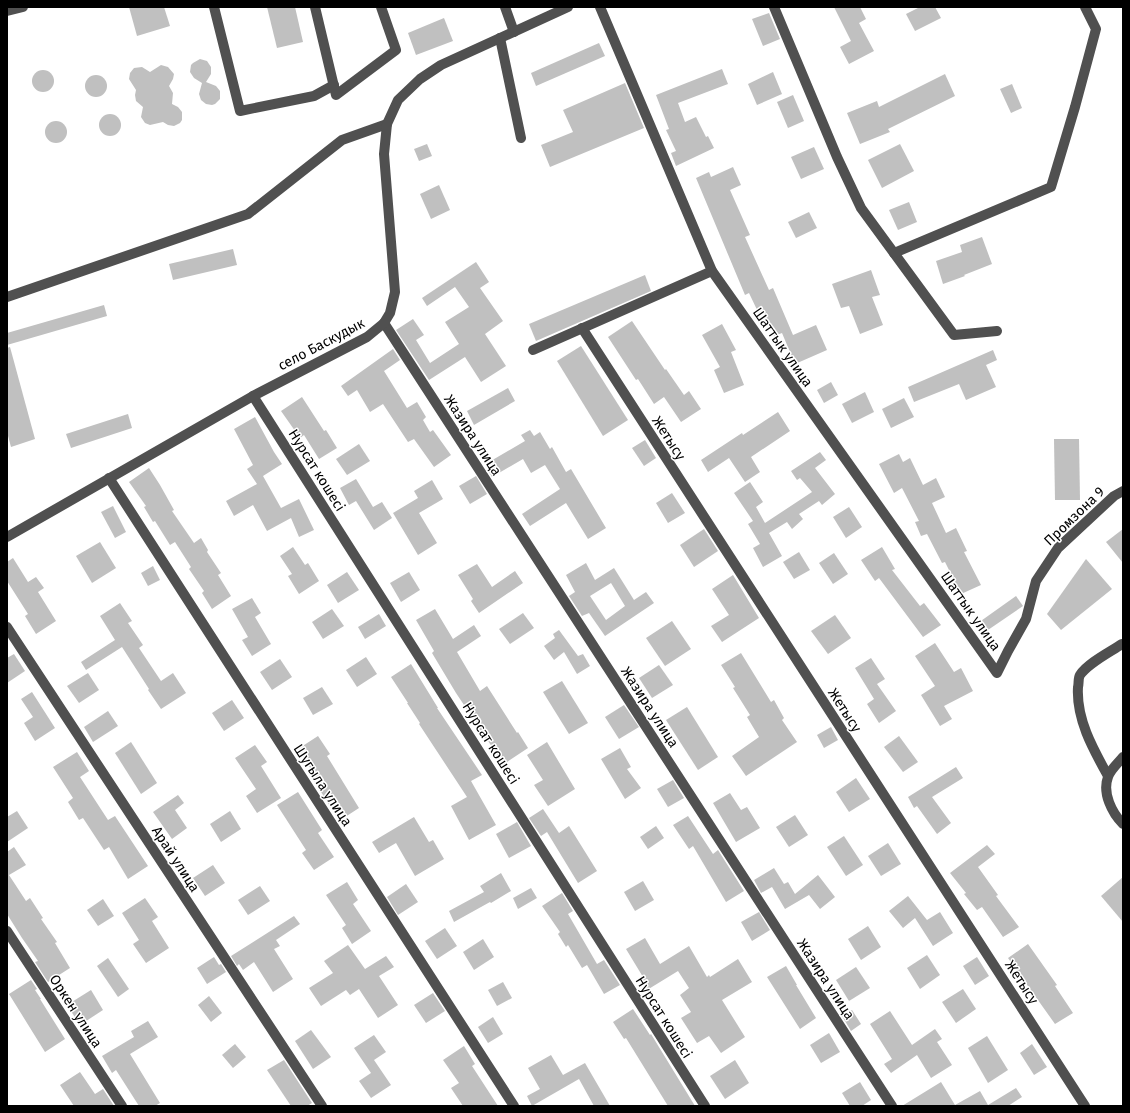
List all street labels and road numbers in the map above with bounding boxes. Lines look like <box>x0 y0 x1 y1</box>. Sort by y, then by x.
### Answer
street label: Шаттык улица <box>749 304 816 390</box>
street label: село Баскудык <box>275 314 368 374</box>
street label: Жазира улица <box>440 392 505 479</box>
street label: Жетысу <box>648 413 689 463</box>
street label: Нурсат кошесi <box>285 426 349 514</box>
street label: Промзона 9 <box>1041 483 1108 549</box>
street label: Шаттык улица <box>937 568 1004 654</box>
street label: Жазира улица <box>617 664 682 751</box>
street label: Жетысу <box>824 685 865 735</box>
street label: Нурсат кошесi <box>459 699 523 787</box>
street label: Шугыла улица <box>290 741 355 830</box>
street label: Арай улица <box>148 823 203 895</box>
street label: Жазира улица <box>793 936 858 1023</box>
street label: Жетысу <box>1001 957 1042 1007</box>
street label: Оркен улица <box>46 972 106 1051</box>
street label: Нурсат кошесi <box>632 973 696 1061</box>

